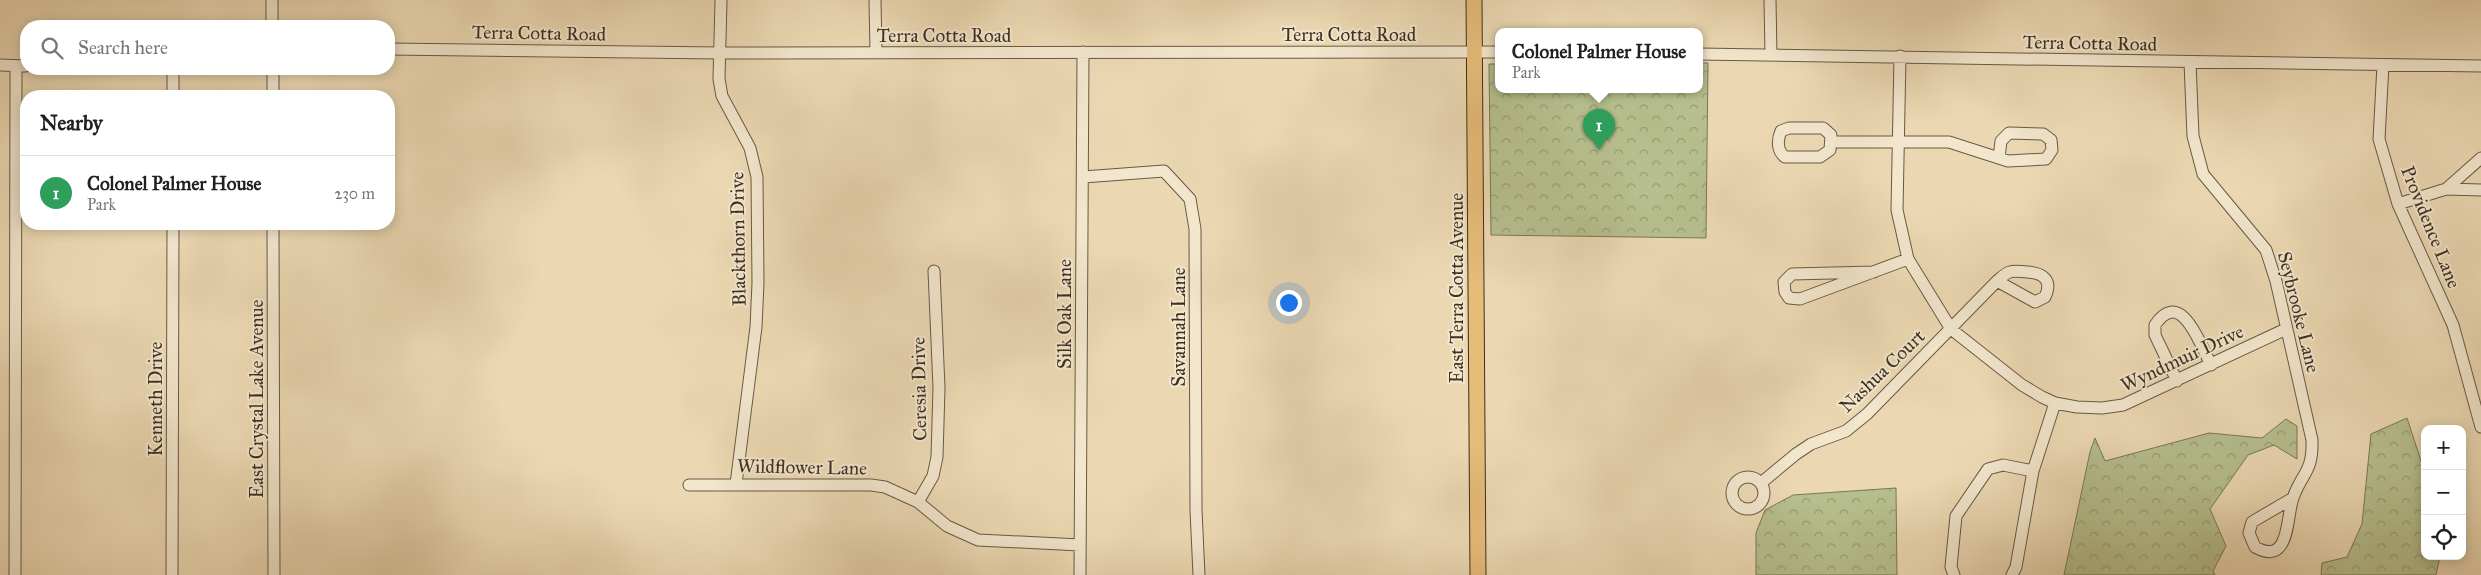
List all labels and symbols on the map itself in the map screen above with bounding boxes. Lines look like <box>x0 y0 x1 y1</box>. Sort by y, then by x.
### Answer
street label: Terra Cotta Road <box>472 20 607 46</box>
street label: Terra Cotta Road <box>1282 23 1417 46</box>
street label: Terra Cotta Road <box>877 24 1012 47</box>
street label: Terra Cotta Road <box>2023 30 2158 56</box>
pin: 1 <box>1583 109 1615 150</box>
street label: Providence Lane <box>2396 163 2466 292</box>
street label: Blackthorn Drive <box>725 171 751 307</box>
street label: East Terra Cotta Avenue <box>1445 193 1468 383</box>
street label: Seybrooke Lane <box>2273 249 2325 375</box>
street label: Silk Oak Lane <box>1053 259 1076 369</box>
street label: Savannah Lane <box>1167 267 1190 387</box>
your location <box>1276 290 1302 316</box>
street label: East Crystal Lake Avenue <box>245 299 268 499</box>
street label: Wyndmuir Drive <box>2117 319 2247 396</box>
street label: Nashua Court <box>1834 324 1930 417</box>
street label: Ceresia Drive <box>907 337 931 441</box>
street label: Kenneth Drive <box>144 341 167 456</box>
street label: Wildflower Lane <box>737 454 867 480</box>

